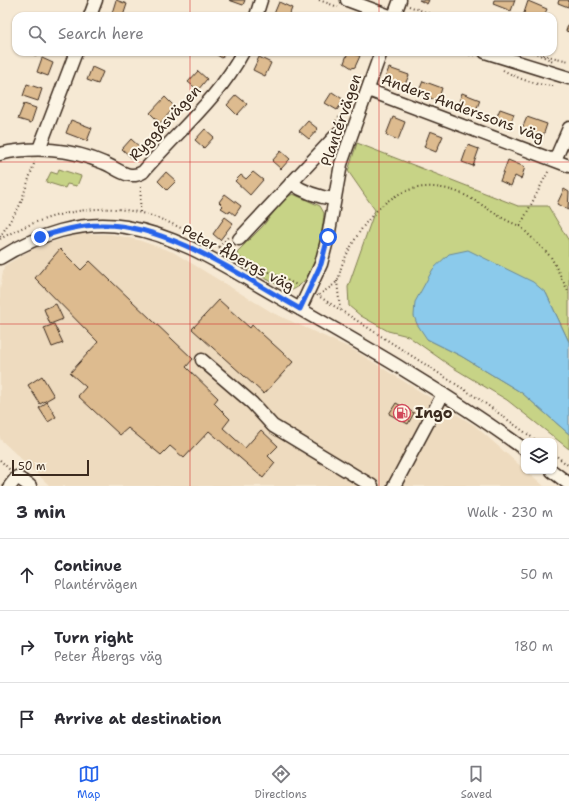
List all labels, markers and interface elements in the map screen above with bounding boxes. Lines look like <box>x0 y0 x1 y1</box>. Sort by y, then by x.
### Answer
search box <box>12 12 557 56</box>
icon: search <box>26 23 48 45</box>
text: Search here <box>58 24 144 44</box>
street label: Anders Anderssons väg <box>379 69 547 147</box>
street label: Plantérvägen <box>316 71 366 169</box>
street label: Ryggåsvägen <box>125 81 205 165</box>
street label: Peter Åbergs väg <box>178 218 299 296</box>
route end <box>31 228 49 246</box>
route start <box>319 228 337 246</box>
fuel station icon: Ingo <box>392 403 412 423</box>
place label: Ingo <box>415 403 453 423</box>
map controls <box>521 438 557 474</box>
button: layers <box>521 438 557 474</box>
scale bar <box>12 458 89 477</box>
text: 50 m <box>18 459 46 474</box>
text: 3 min <box>16 501 66 523</box>
text: Walk · 230 m <box>467 504 553 521</box>
text: Continue <box>54 556 122 576</box>
icon: ahead <box>16 564 38 586</box>
text: 50 m <box>520 566 553 583</box>
text: Plantérvägen <box>54 576 138 593</box>
text: Turn right <box>54 628 134 648</box>
icon: right <box>16 636 38 658</box>
text: 180 m <box>514 638 553 655</box>
text: Peter Åbergs väg <box>54 648 162 665</box>
icon: arrive <box>16 708 38 730</box>
text: Arrive at destination <box>54 709 222 729</box>
tab: Map <box>77 763 101 802</box>
tab: Directions <box>254 763 307 802</box>
tab: Saved <box>461 763 492 802</box>

